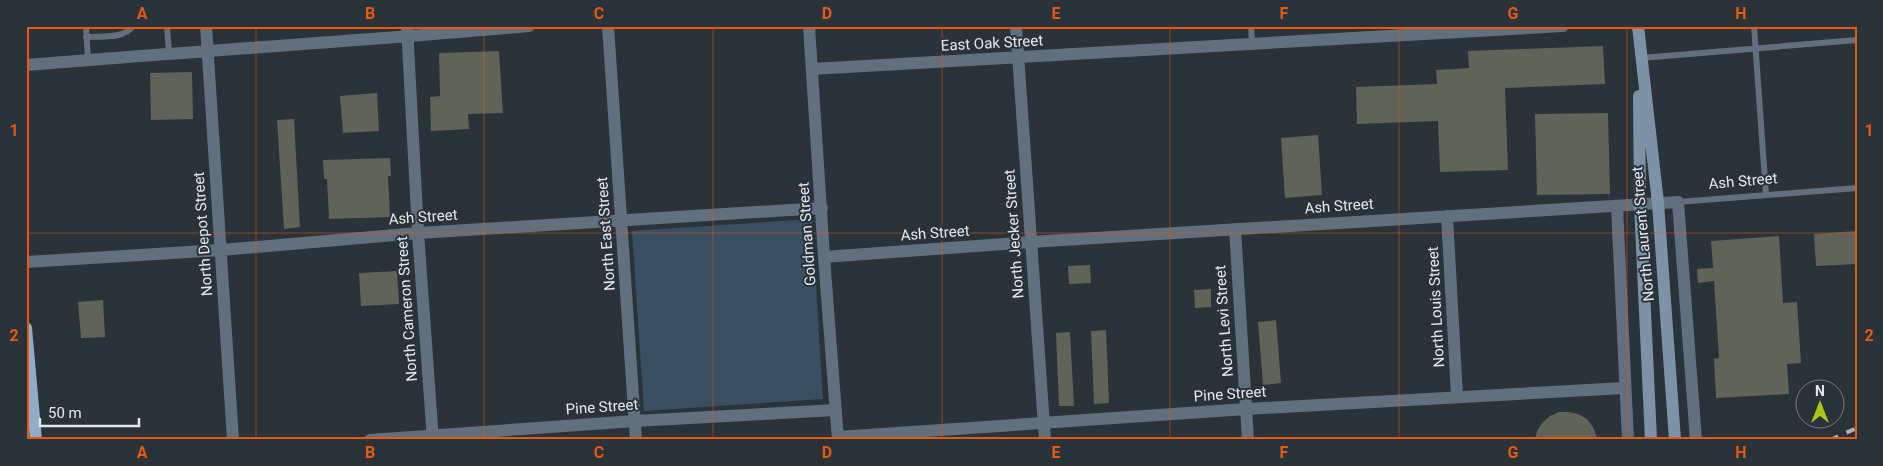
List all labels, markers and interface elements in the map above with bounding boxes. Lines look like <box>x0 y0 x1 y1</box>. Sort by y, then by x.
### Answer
text: A <box>137 4 148 23</box>
text: B <box>365 4 375 23</box>
text: C <box>594 4 604 23</box>
text: D <box>822 4 832 23</box>
text: E <box>1052 4 1061 23</box>
text: F <box>1280 4 1289 23</box>
text: G <box>1508 4 1519 23</box>
text: H <box>1735 4 1747 23</box>
street label: East Oak Street <box>940 31 1044 55</box>
text: 1 <box>9 121 19 140</box>
text: 1 <box>1864 121 1874 140</box>
street label: North Laurent Street <box>1628 166 1658 302</box>
street label: North Jecker Street <box>1001 169 1027 299</box>
street label: Ash Street <box>1708 169 1778 193</box>
street label: North Depot Street <box>190 171 216 297</box>
street label: North East Street <box>593 176 619 292</box>
street label: Goldman Street <box>794 182 820 286</box>
street label: Ash Street <box>1304 195 1374 217</box>
street label: Ash Street <box>388 206 458 228</box>
street label: Ash Street <box>900 222 970 244</box>
street label: North Cameron Street <box>393 236 421 382</box>
street label: North Louis Street <box>1424 246 1448 368</box>
street label: North Levi Street <box>1211 265 1237 377</box>
text: 2 <box>9 326 19 345</box>
text: 2 <box>1864 326 1874 345</box>
north arrow <box>1796 378 1846 428</box>
street label: Pine Street <box>1193 382 1267 406</box>
text: N <box>1815 383 1825 399</box>
street label: Pine Street <box>565 395 639 419</box>
scale bar <box>40 396 139 428</box>
text: 50 m <box>48 404 82 422</box>
text: A <box>137 443 148 462</box>
text: B <box>365 443 375 462</box>
text: C <box>594 443 604 462</box>
text: D <box>822 443 832 462</box>
text: E <box>1052 443 1061 462</box>
text: F <box>1280 443 1289 462</box>
text: G <box>1508 443 1519 462</box>
text: H <box>1735 443 1747 462</box>

